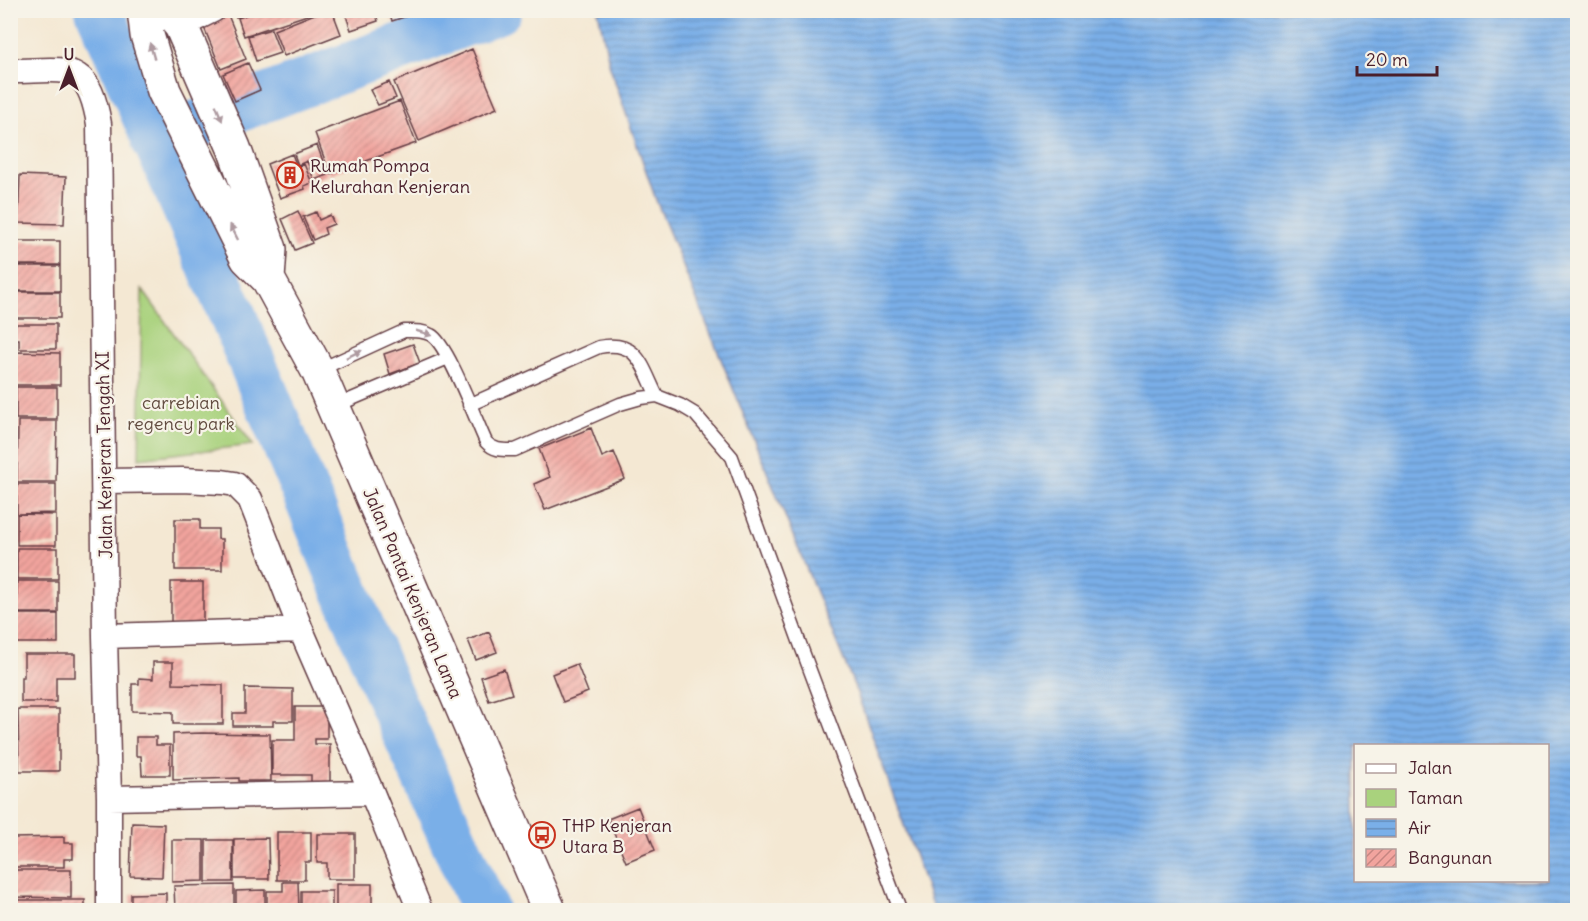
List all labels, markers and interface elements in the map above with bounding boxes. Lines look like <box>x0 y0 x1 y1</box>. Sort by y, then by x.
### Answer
north arrow <box>39 39 99 99</box>
scale bar <box>1357 39 1436 77</box>
one-way arrow <box>146 42 156 60</box>
text: U <box>64 44 74 64</box>
text: 20 m <box>1366 48 1408 71</box>
one-way arrow <box>214 104 224 122</box>
place label: Rumah Pompa Kelurahan Kenjeran <box>310 154 470 198</box>
building icon: Rumah Pompa Kelurahan Kenjeran <box>275 160 305 190</box>
one-way arrow <box>230 224 239 241</box>
one-way arrow <box>415 329 433 339</box>
one-way arrow <box>346 350 363 359</box>
street label: Jalan Kenjeran Tengah XI <box>91 351 117 559</box>
park label: carrebian regency park <box>127 391 235 435</box>
street label: Jalan Pantai Kenjeran Lama <box>358 484 468 702</box>
legend <box>1354 744 1549 882</box>
text: Jalan <box>1408 756 1452 779</box>
text: Taman <box>1408 786 1463 809</box>
place label: THP Kenjeran Utara B <box>562 814 672 858</box>
text: Air <box>1408 816 1432 839</box>
bus stop icon: THP Kenjeran Utara B <box>527 820 557 850</box>
text: Bangunan <box>1408 846 1492 869</box>

